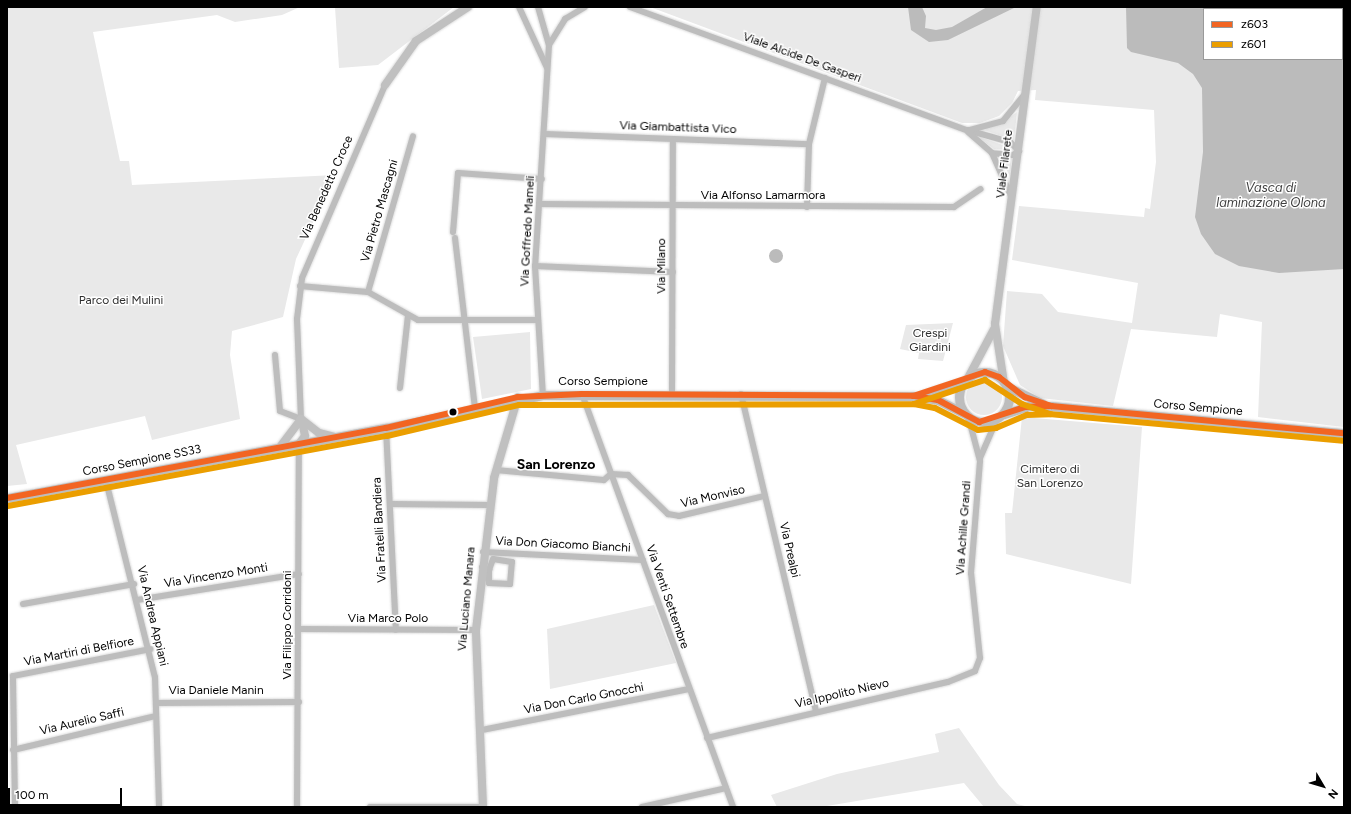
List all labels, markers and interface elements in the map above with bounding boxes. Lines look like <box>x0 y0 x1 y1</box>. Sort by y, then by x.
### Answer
legend <box>1203 8 1343 60</box>
text: z603 <box>1241 17 1268 31</box>
street label: Viale Alcide De Gasperi <box>741 30 863 86</box>
text: z601 <box>1241 37 1266 51</box>
street label: Via Giambattista Vico <box>619 119 737 137</box>
street label: Viale Filarete <box>994 129 1016 199</box>
street label: Via Benedetto Croce <box>298 134 356 242</box>
street label: Via Pietro Mascagni <box>358 158 402 264</box>
street label: Via Goffredo Mameli <box>518 175 538 287</box>
water label: Vasca di laminazione Olona <box>1216 181 1326 212</box>
street label: Via Alfonso Lamarmora <box>701 189 825 203</box>
street label: Via Milano <box>655 238 669 294</box>
park label: Parco dei Mulini <box>79 294 163 308</box>
park label: Crespi Giardini <box>909 327 951 355</box>
street label: Corso Sempione <box>558 375 648 389</box>
street label: Corso Sempione <box>1153 397 1243 419</box>
unlabelled marker <box>448 407 458 417</box>
street label: Corso Sempione SS33 <box>82 442 202 480</box>
district label: San Lorenzo <box>517 457 595 473</box>
park label: Cimitero di San Lorenzo <box>1017 463 1083 491</box>
street label: Via Fratelli Bandiera <box>370 477 390 583</box>
street label: Via Achille Grandi <box>954 480 974 576</box>
street label: Via Monviso <box>679 483 747 511</box>
street label: Via Prealpi <box>776 521 802 579</box>
street label: Via Don Giacomo Bianchi <box>495 534 631 556</box>
street label: Via Venti Settembre <box>642 543 692 651</box>
street label: Via Luciano Manara <box>455 546 479 652</box>
street label: Via Vincenzo Monti <box>163 561 269 591</box>
street label: Via Andrea Appiani <box>133 564 171 668</box>
street label: Via Filippo Corridoni <box>281 571 295 679</box>
street label: Via Marco Polo <box>348 612 428 626</box>
street label: Via Martiri di Belfiore <box>23 634 135 670</box>
street label: Via Ippolito Nievo <box>794 676 890 712</box>
street label: Via Don Carlo Gnocchi <box>523 680 645 718</box>
street label: Via Daniele Manin <box>168 684 264 698</box>
street label: Via Aurelio Saffi <box>38 705 126 739</box>
north arrow <box>1303 766 1343 806</box>
scale bar <box>10 780 124 806</box>
text: N <box>1325 786 1341 801</box>
text: 100 m <box>15 788 49 802</box>

